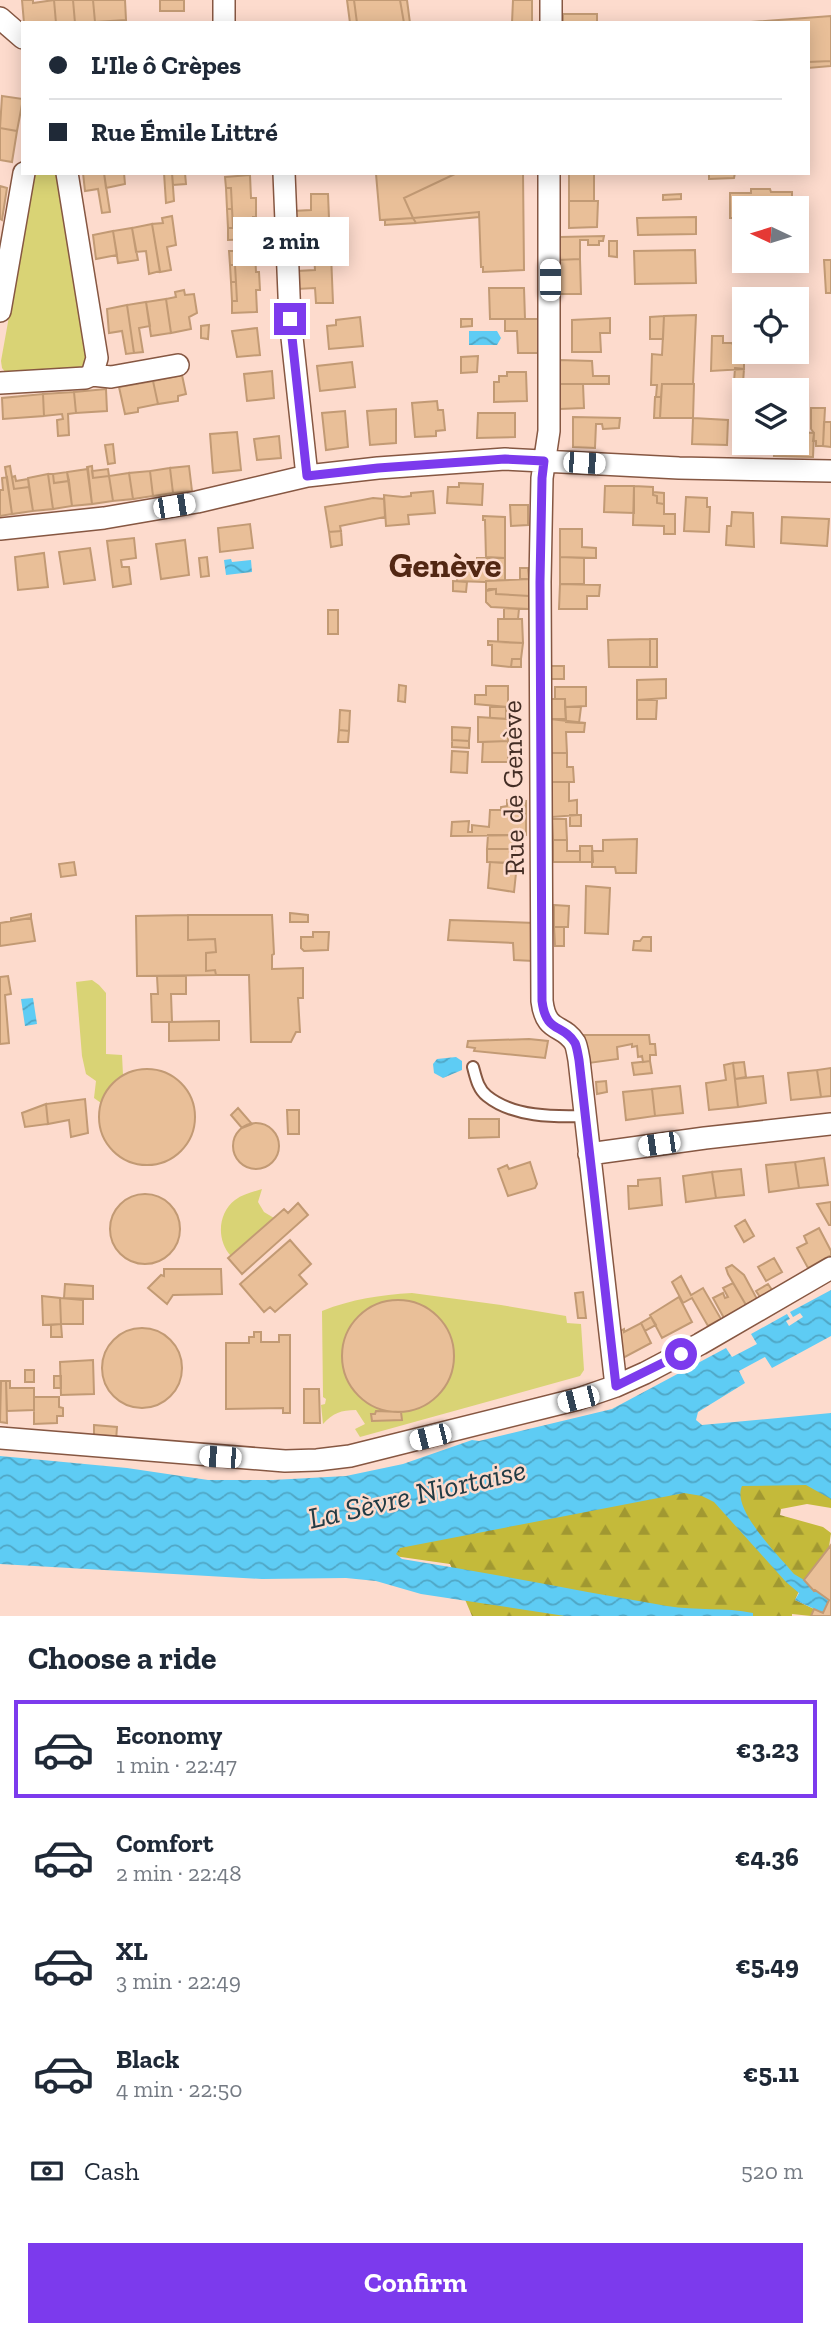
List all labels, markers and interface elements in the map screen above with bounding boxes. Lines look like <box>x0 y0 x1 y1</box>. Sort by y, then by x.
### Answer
text: L'Ile ô Crèpes <box>91 49 241 81</box>
text: Rue Émile Littré <box>91 116 278 148</box>
north arrow <box>732 196 808 273</box>
map controls <box>732 196 809 455</box>
callout: 2 min <box>232 218 348 266</box>
text: 2 min <box>262 227 320 255</box>
car <box>540 259 561 301</box>
button: locate <box>732 287 809 364</box>
route end <box>274 303 306 335</box>
button: layers <box>732 378 809 455</box>
car <box>563 451 606 475</box>
car <box>152 492 197 520</box>
district label: Genève <box>389 544 501 586</box>
street label: Rue de Genève <box>495 700 531 876</box>
car <box>637 1131 682 1157</box>
route start <box>665 1338 697 1370</box>
car <box>556 1384 601 1414</box>
car <box>408 1422 453 1452</box>
car <box>199 1445 242 1469</box>
water label: La Sèvre Niortaise <box>305 1451 529 1537</box>
text: Choose a ride <box>28 1639 216 1677</box>
icon: car <box>32 1718 95 1781</box>
text: Economy <box>116 1719 222 1751</box>
text: €3.23 <box>736 1733 799 1765</box>
text: 1 min · 22:47 <box>116 1751 237 1779</box>
icon: car <box>32 1826 95 1889</box>
text: Comfort <box>116 1827 213 1859</box>
text: €4.36 <box>735 1841 799 1873</box>
text: 2 min · 22:48 <box>116 1859 242 1887</box>
icon: car <box>32 1934 95 1997</box>
text: XL <box>116 1935 148 1967</box>
text: €5.49 <box>735 1949 799 1981</box>
text: 3 min · 22:49 <box>116 1967 241 1995</box>
icon: car <box>32 2042 95 2105</box>
text: Black <box>116 2043 179 2075</box>
text: €5.11 <box>743 2057 799 2089</box>
text: 4 min · 22:50 <box>116 2075 242 2103</box>
icon: cash <box>28 2152 66 2190</box>
text: Cash <box>84 2155 139 2187</box>
text: 520 m <box>741 2157 803 2185</box>
button: Confirm <box>28 2243 803 2323</box>

